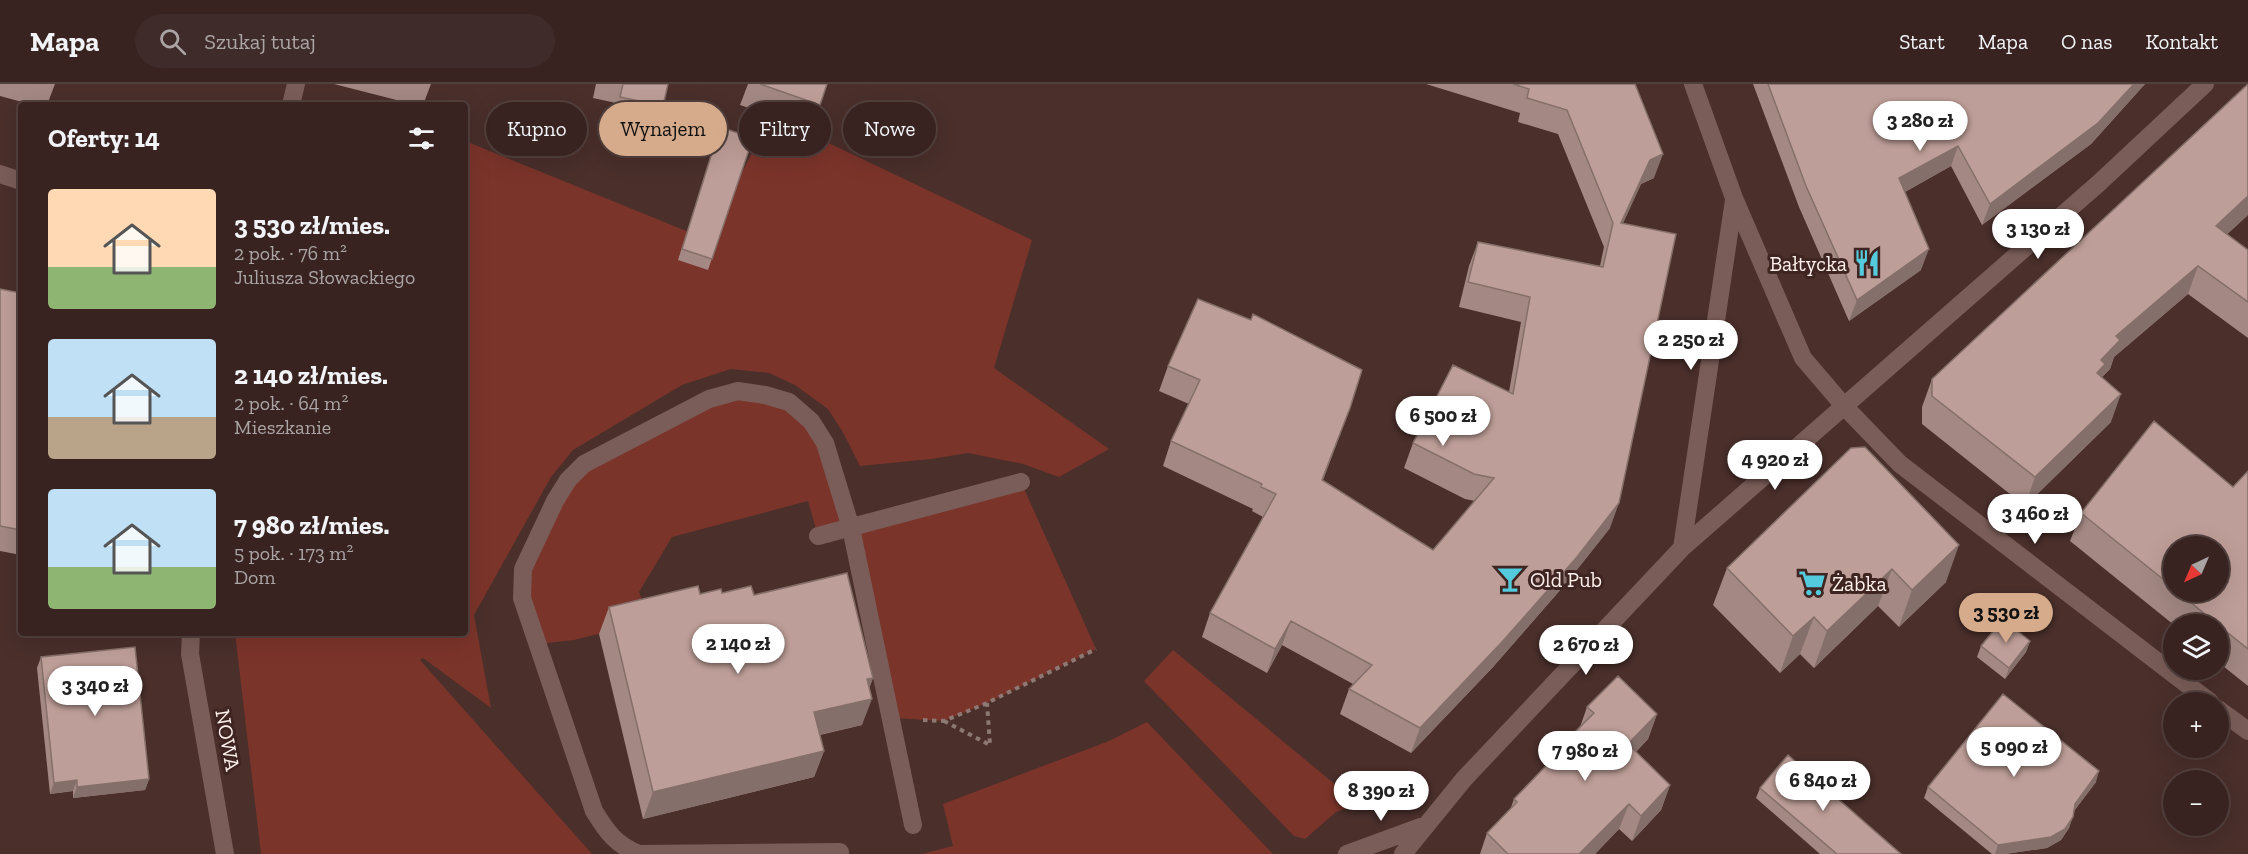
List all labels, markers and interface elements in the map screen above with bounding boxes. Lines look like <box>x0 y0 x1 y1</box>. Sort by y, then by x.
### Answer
search box <box>135 14 555 68</box>
text: Mapa <box>30 25 99 58</box>
icon: search <box>156 25 189 58</box>
text: Szukaj tutaj <box>204 28 316 55</box>
text: Start <box>1899 29 1945 54</box>
text: Mapa <box>1978 29 2028 54</box>
text: O nas <box>2061 29 2112 54</box>
text: Kontakt <box>2145 29 2218 54</box>
pin: 3 280 zł <box>1858 101 1982 152</box>
chip: Kupno <box>486 102 587 156</box>
chip: Wynajem <box>599 102 727 156</box>
chip: Filtry <box>739 102 831 156</box>
chip: Nowe <box>843 102 936 156</box>
text: 3 280 zł <box>1887 108 1953 132</box>
text: Oferty: 14 <box>48 122 160 154</box>
icon: filters <box>405 122 438 155</box>
text: 3 530 zł/mies. <box>234 209 390 241</box>
pin: 3 130 zł <box>1976 209 2100 260</box>
icon: home <box>96 213 168 285</box>
text: 3 130 zł <box>2006 216 2070 240</box>
text: 2 pok. · 76 m² <box>234 241 347 265</box>
restaurant icon: Bałtycka <box>1852 248 1882 278</box>
place label: Bałtycka <box>1769 251 1847 276</box>
text: Juliusza Słowackiego <box>234 265 415 289</box>
pin: 2 250 zł <box>1629 320 1753 371</box>
text: 2 250 zł <box>1658 327 1724 351</box>
text: 2 140 zł/mies. <box>234 359 388 391</box>
icon: home <box>96 363 168 435</box>
text: 2 pok. · 64 m² <box>234 391 348 415</box>
pin: 6 500 zł <box>1381 396 1505 447</box>
text: 6 500 zł <box>1409 403 1477 427</box>
text: Mieszkanie <box>234 415 331 439</box>
pin: 4 920 zł <box>1713 440 1837 491</box>
text: 4 920 zł <box>1741 447 1809 471</box>
pin: 3 460 zł <box>1973 494 2097 545</box>
text: 3 460 zł <box>2001 501 2069 525</box>
text: 7 980 zł/mies. <box>234 509 390 541</box>
icon: home <box>96 513 168 585</box>
north arrow <box>2163 536 2229 602</box>
map controls <box>2163 536 2229 836</box>
text: 5 pok. · 173 m² <box>234 541 353 565</box>
bar icon: Old Pub <box>1495 564 1525 594</box>
text: Dom <box>234 565 276 589</box>
place label: Old Pub <box>1530 567 1602 592</box>
supermarket icon: Żabka <box>1797 568 1827 598</box>
place label: Żabka <box>1832 571 1887 596</box>
pin: 3 530 zł <box>1944 593 2068 644</box>
text: 3 530 zł <box>1973 600 2039 624</box>
button: layers <box>2163 614 2229 680</box>
pin: 2 140 zł <box>676 624 800 675</box>
pin: 2 670 zł <box>1524 625 1648 676</box>
text: 2 140 zł <box>706 631 770 655</box>
text: 2 670 zł <box>1553 632 1619 656</box>
pin: 3 340 zł <box>33 666 157 717</box>
text: 3 340 zł <box>61 673 129 697</box>
button: + <box>2163 692 2229 758</box>
street label: NOWA <box>210 707 246 773</box>
pin: 5 090 zł <box>1952 727 2076 778</box>
pin: 7 980 zł <box>1523 731 1647 782</box>
text: 5 090 zł <box>1980 734 2048 758</box>
text: 7 980 zł <box>1552 738 1618 762</box>
pin: 6 840 zł <box>1761 761 1885 812</box>
text: 6 840 zł <box>1789 768 1857 792</box>
button: − <box>2163 770 2229 836</box>
pin: 8 390 zł <box>1319 771 1443 822</box>
text: 8 390 zł <box>1348 778 1414 802</box>

